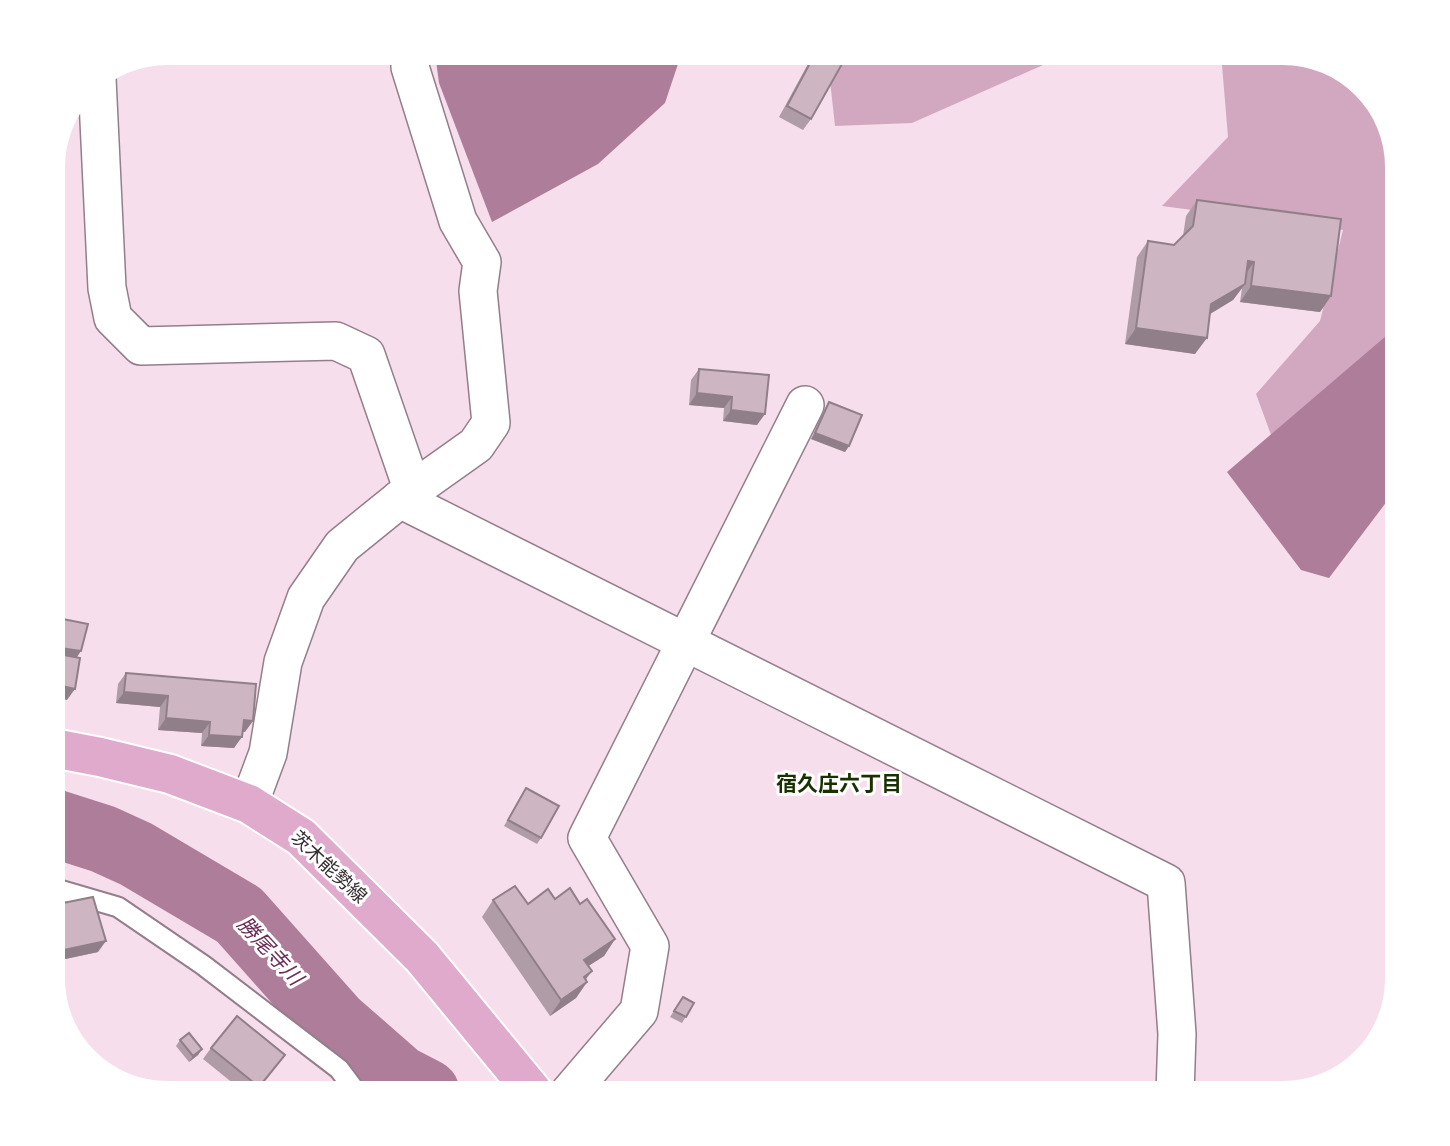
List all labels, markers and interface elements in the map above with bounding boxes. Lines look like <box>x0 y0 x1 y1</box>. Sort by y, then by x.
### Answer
district label: 宿久庄六丁目 <box>776 771 902 797</box>
street label: 茨木能勢線 <box>286 826 372 908</box>
water label: 勝尾寺川 <box>232 911 310 992</box>

